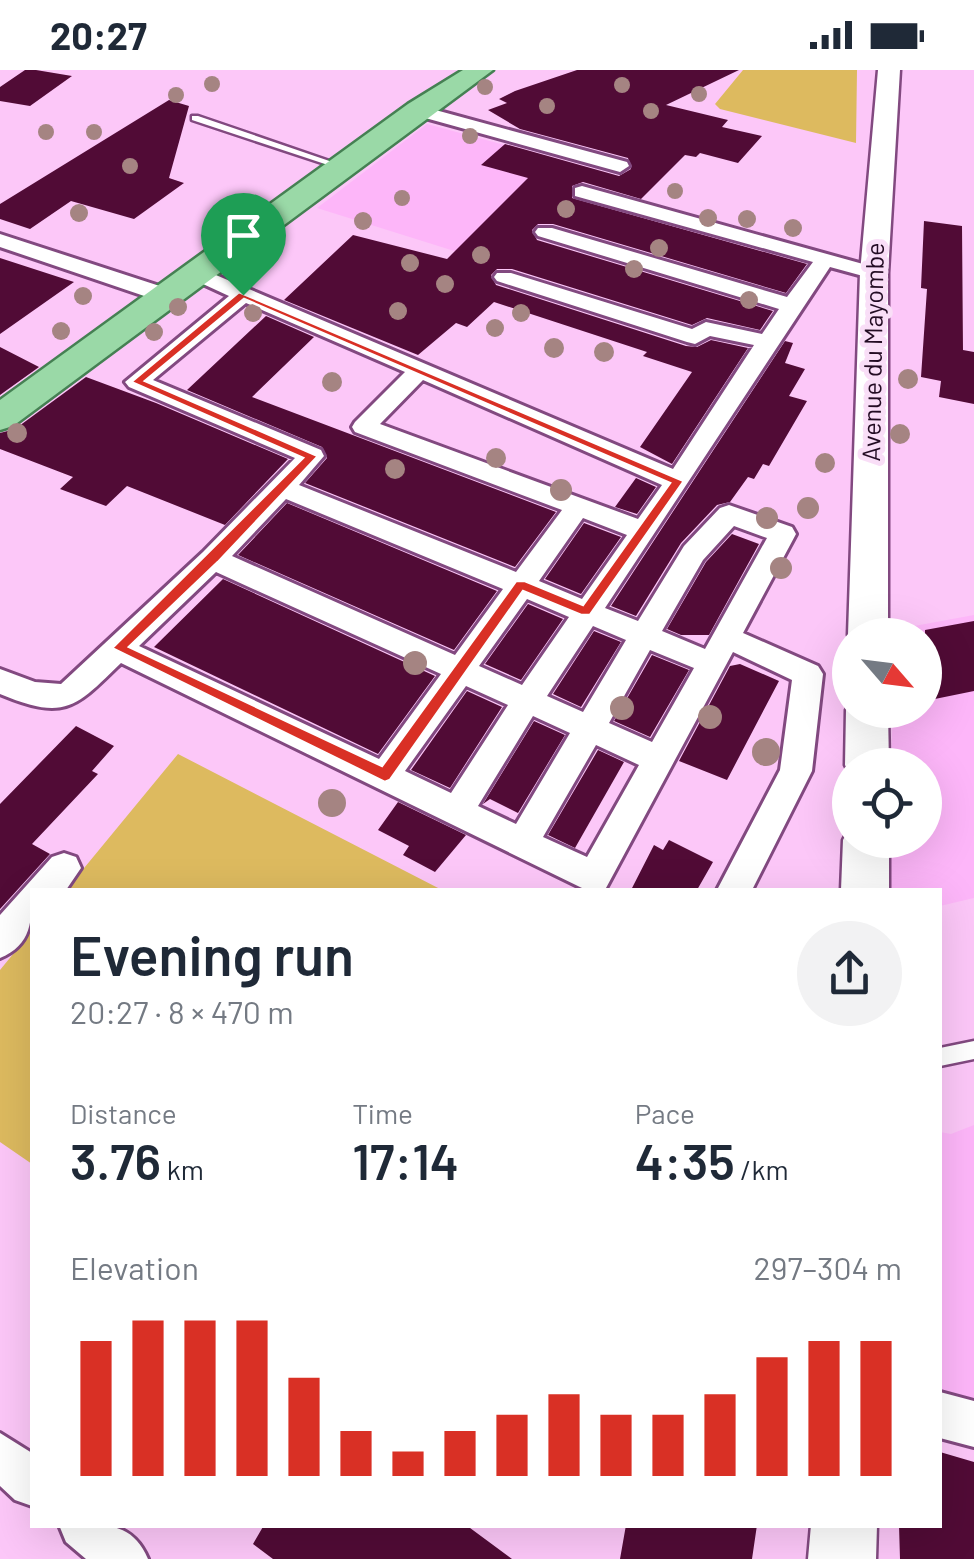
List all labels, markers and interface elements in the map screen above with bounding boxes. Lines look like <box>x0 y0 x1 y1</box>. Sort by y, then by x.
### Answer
text: 20:27 <box>50 12 147 58</box>
pin <box>201 193 286 296</box>
icon: arrive <box>216 208 271 263</box>
street label: Avenue du Mayombe <box>855 242 889 462</box>
north arrow <box>832 618 942 728</box>
map controls <box>832 618 942 858</box>
button: locate <box>832 748 942 858</box>
text: Evening run <box>70 921 354 987</box>
button: share <box>797 921 902 1026</box>
text: 20:27 · 8 × 470 m <box>70 992 294 1030</box>
text: Distance <box>70 1096 177 1130</box>
text: Time <box>352 1096 413 1130</box>
text: Pace <box>635 1096 695 1130</box>
text: 3.76 <box>70 1130 161 1190</box>
text: 17:14 <box>352 1130 459 1190</box>
text: 4:35 <box>635 1130 735 1190</box>
text: km <box>161 1152 204 1186</box>
text: /km <box>735 1152 789 1186</box>
text: Elevation <box>70 1248 199 1286</box>
text: 297–304 m <box>754 1248 902 1286</box>

